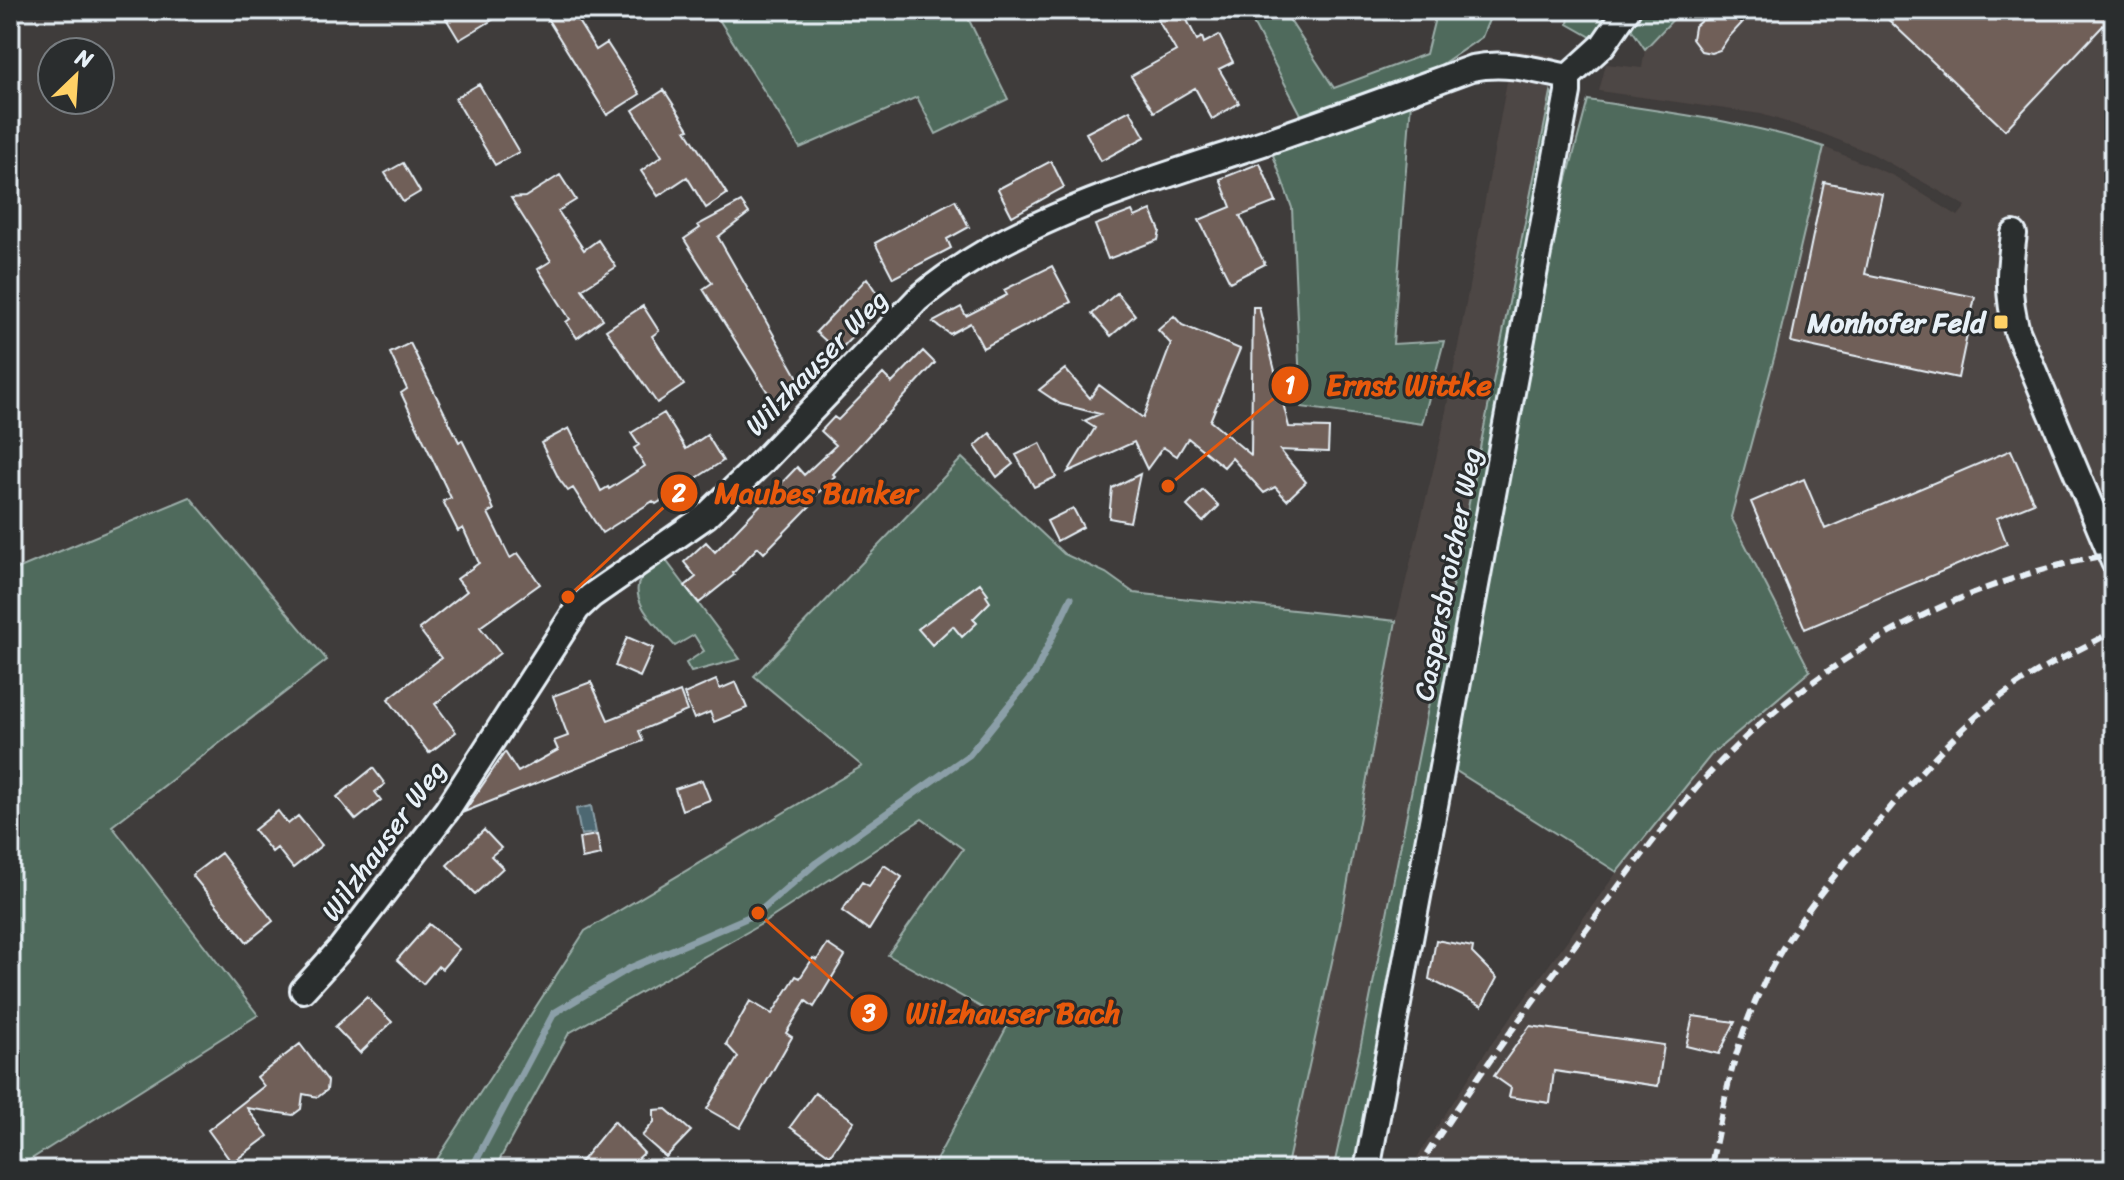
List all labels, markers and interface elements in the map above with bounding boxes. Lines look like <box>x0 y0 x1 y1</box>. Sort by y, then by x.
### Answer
north arrow <box>36 36 116 116</box>
text: N <box>68 37 100 80</box>
street label: Wilzhauser Weg <box>733 277 900 448</box>
place label: Monhofer Feld <box>1806 298 1987 347</box>
marker: Monhofer Feld <box>1992 313 2010 331</box>
callout: Ernst Wittke <box>1270 358 1508 412</box>
text: Ernst Wittke <box>1326 358 1493 412</box>
text: 1 <box>1285 364 1295 406</box>
street label: Caspersbroicher Weg <box>1399 443 1496 705</box>
callout: Maubes Bunker <box>659 466 934 520</box>
text: Maubes Bunker <box>713 466 920 520</box>
text: 2 <box>671 472 686 514</box>
street label: Wilzhauser Weg <box>308 749 459 932</box>
callout: Wilzhauser Bach <box>849 986 1136 1040</box>
text: Wilzhauser Bach <box>905 986 1121 1040</box>
text: 3 <box>861 992 876 1034</box>

